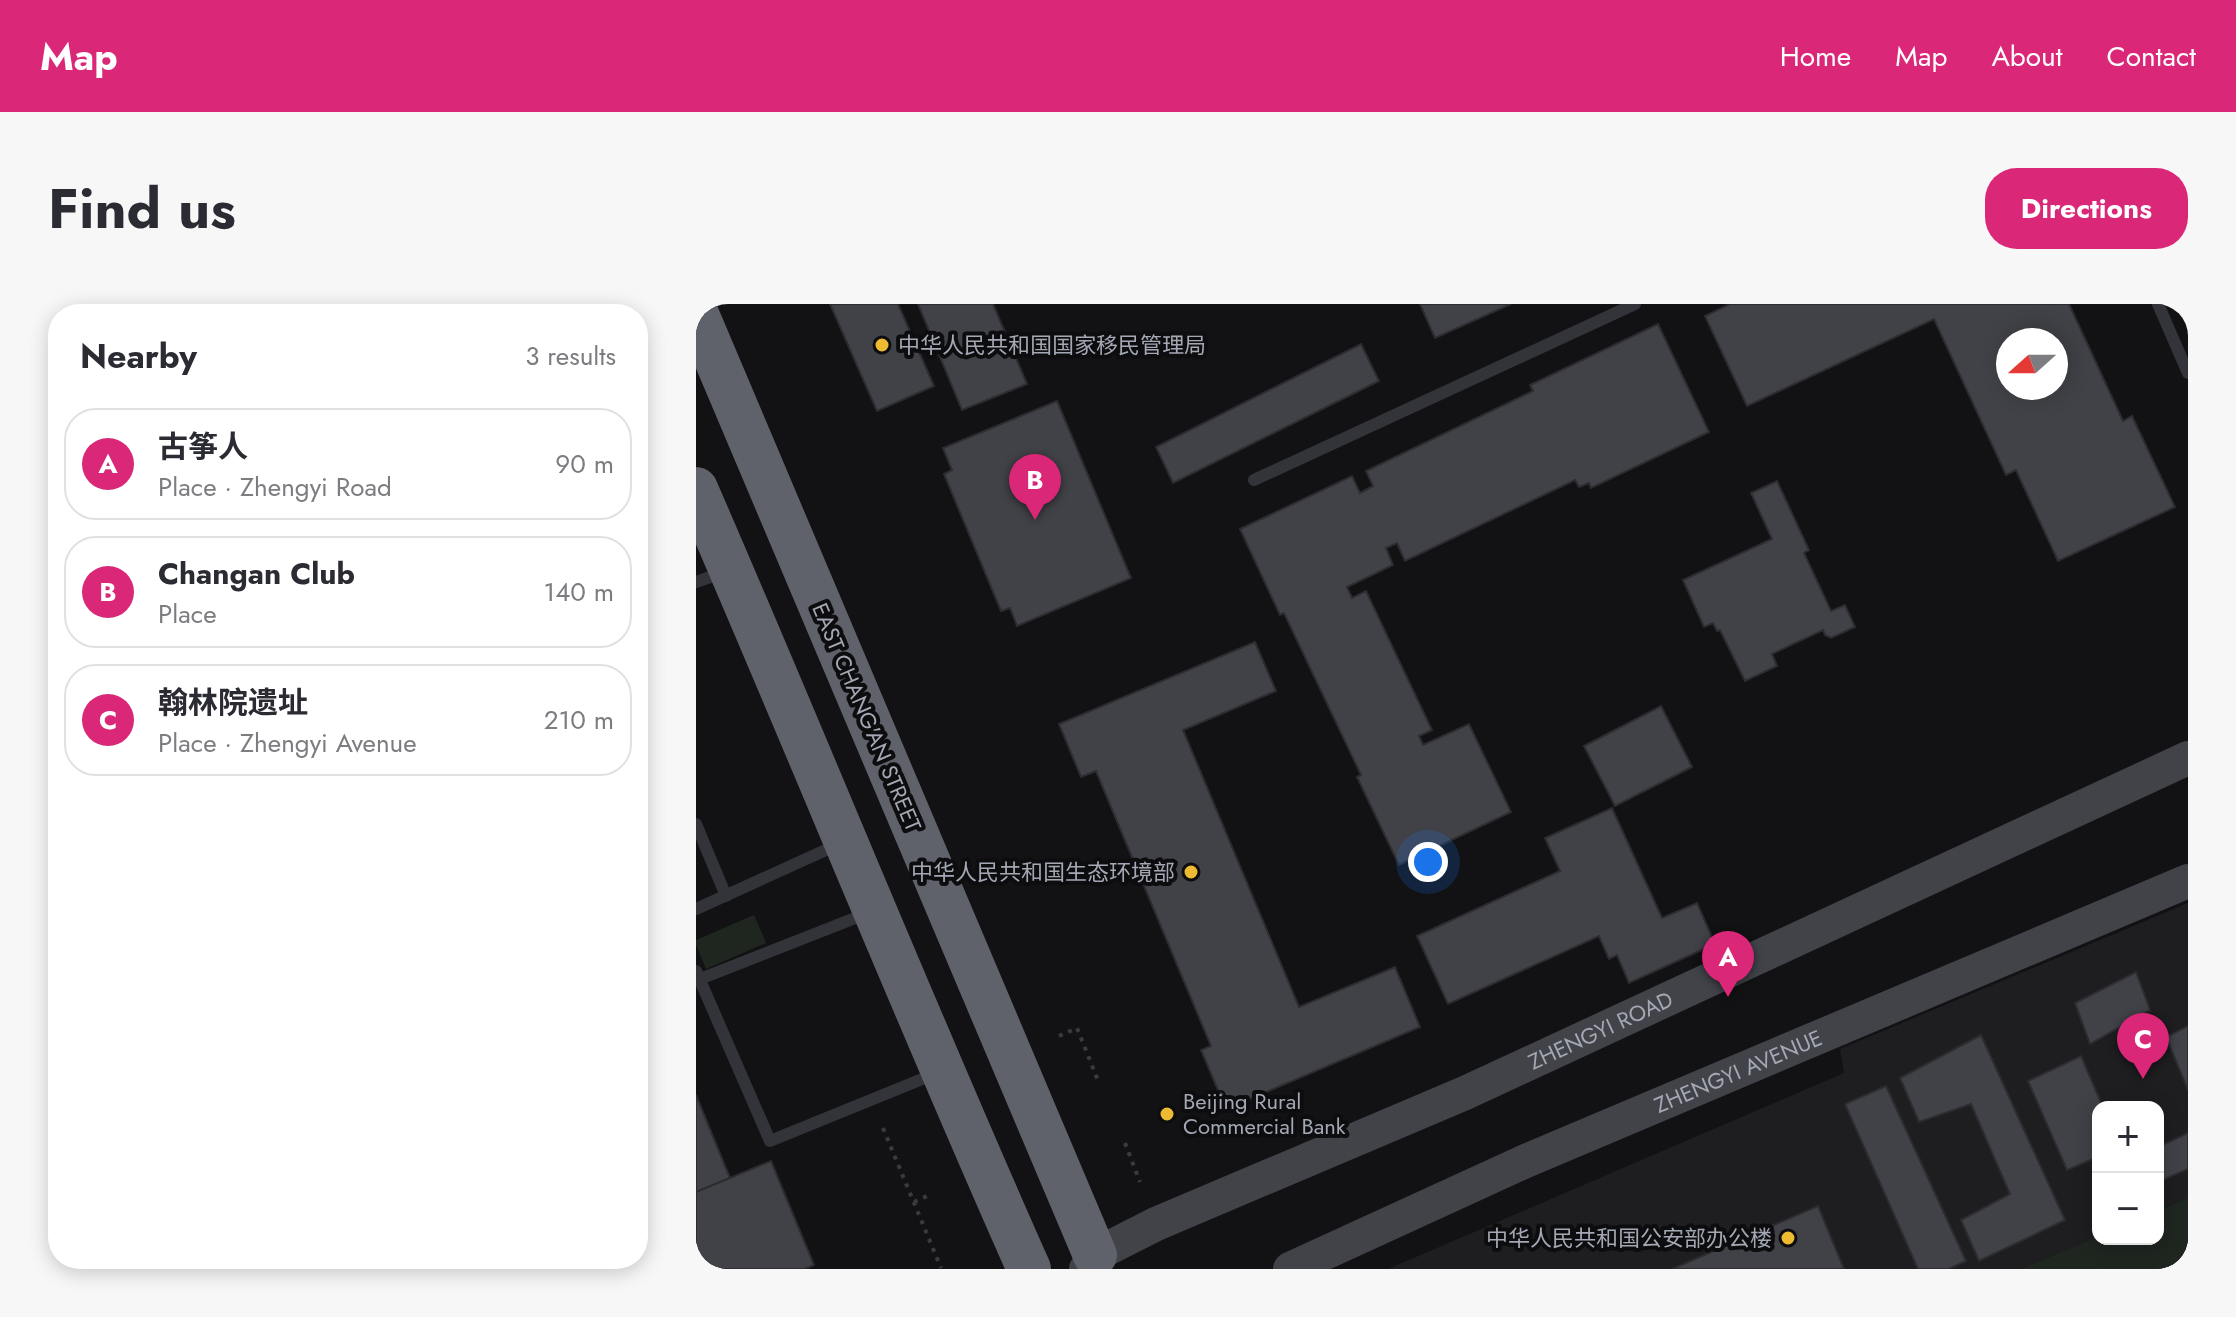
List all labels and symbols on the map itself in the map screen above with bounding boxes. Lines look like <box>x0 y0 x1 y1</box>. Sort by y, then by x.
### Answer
north arrow <box>1996 328 2068 400</box>
place label: 中华人民共和国国家移民管理局 <box>898 329 1206 361</box>
marker: 中华人民共和国国家移民管理局 <box>873 336 891 354</box>
pin: B <box>1009 454 1061 520</box>
street label: EAST CHANG'AN STREET <box>804 598 930 837</box>
your location <box>1408 842 1448 882</box>
place label: 中华人民共和国生态环境部 <box>911 856 1175 888</box>
marker: 中华人民共和国生态环境部 <box>1182 863 1200 881</box>
pin: A <box>1702 931 1754 997</box>
street label: ZHENGYI ROAD <box>1523 983 1678 1078</box>
pin: C <box>2117 1013 2169 1079</box>
street label: ZHENGYI AVENUE <box>1649 1021 1827 1121</box>
place label: Beijing Rural Commercial Bank <box>1183 1085 1346 1142</box>
marker: Beijing Rural Commercial Bank <box>1158 1105 1176 1123</box>
place label: 中华人民共和国公安部办公楼 <box>1486 1222 1772 1254</box>
marker: 中华人民共和国公安部办公楼 <box>1779 1229 1797 1247</box>

